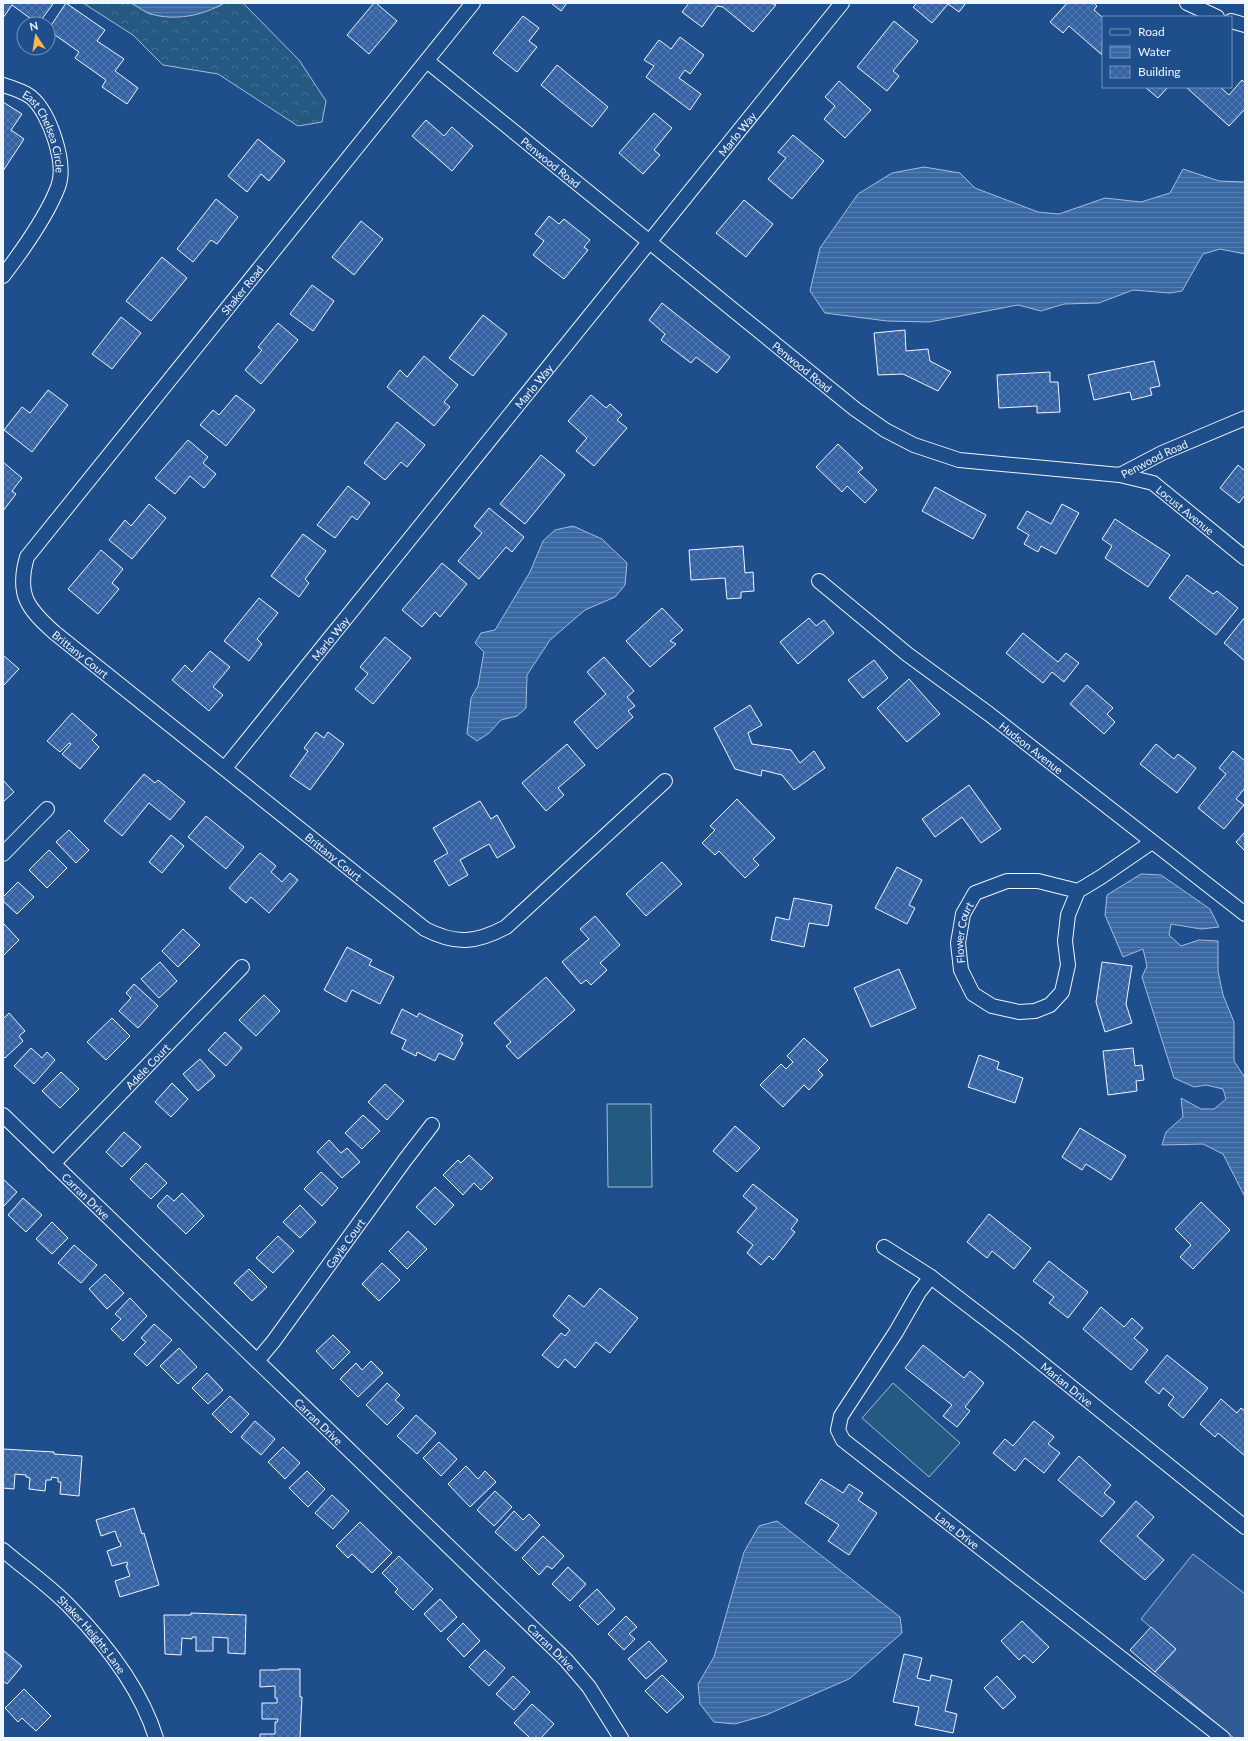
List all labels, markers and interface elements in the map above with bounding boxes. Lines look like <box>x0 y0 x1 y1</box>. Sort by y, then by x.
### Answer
north arrow <box>16 16 56 56</box>
legend <box>1102 16 1232 88</box>
text: N <box>28 18 39 33</box>
text: Road <box>1138 24 1165 39</box>
text: Water <box>1138 44 1171 59</box>
text: Building <box>1138 64 1181 79</box>
street label: East Chelsea Circle <box>21 87 67 173</box>
street label: Marlo Way <box>715 109 759 158</box>
street label: Penwood Road <box>519 134 583 190</box>
street label: Shaker Road <box>218 263 266 317</box>
street label: Penwood Road <box>770 338 835 394</box>
street label: Marlo Way <box>512 361 555 410</box>
street label: Penwood Road <box>1118 437 1189 480</box>
street label: Locust Avenue <box>1154 482 1217 537</box>
street label: Marlo Way <box>308 613 352 663</box>
street label: Brittany Court <box>50 627 112 680</box>
street label: Hudson Avenue <box>997 719 1066 776</box>
street label: Brittany Court <box>303 830 365 883</box>
street label: Flower Court <box>951 899 975 964</box>
street label: Adele Court <box>122 1040 172 1091</box>
street label: Carran Drive <box>60 1170 113 1222</box>
street label: Gayle Court <box>322 1216 367 1270</box>
street label: Marian Drive <box>1039 1359 1096 1409</box>
street label: Carran Drive <box>293 1395 346 1447</box>
street label: Lane Drive <box>933 1509 982 1551</box>
street label: Shaker Heights Lane <box>55 1592 129 1676</box>
street label: Carran Drive <box>525 1620 578 1673</box>

